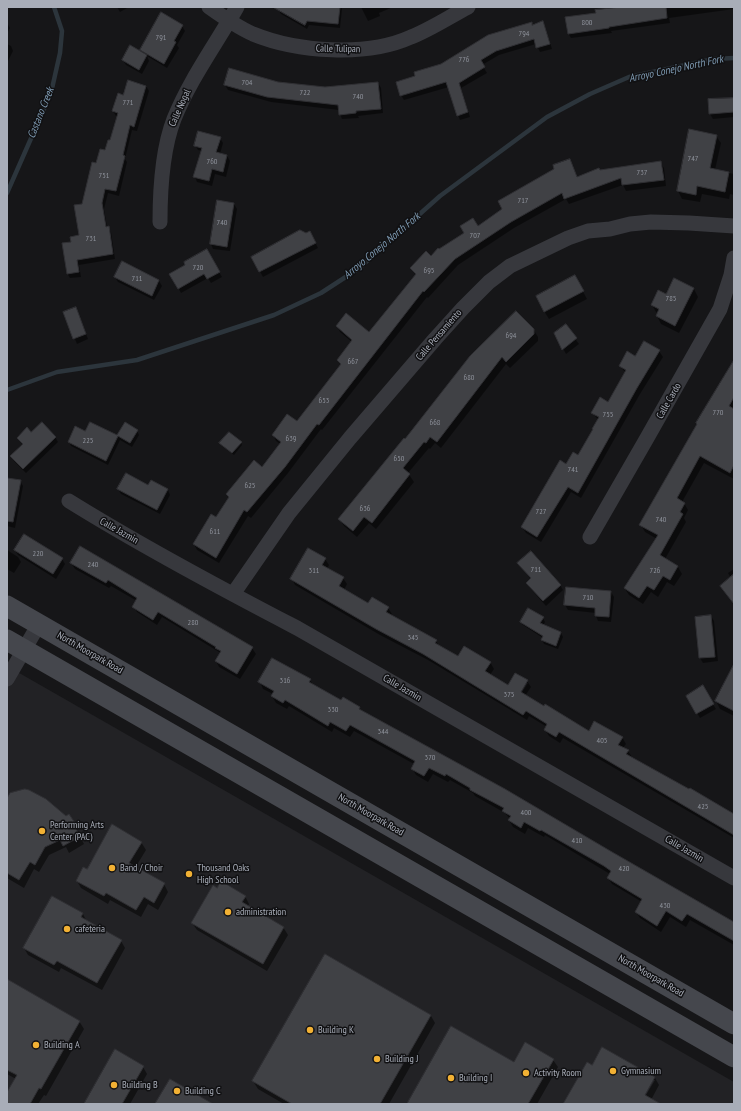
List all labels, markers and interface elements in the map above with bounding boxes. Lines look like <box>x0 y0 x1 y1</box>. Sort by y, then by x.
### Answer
house number: 800 <box>582 18 592 28</box>
house number: 794 <box>519 29 529 39</box>
house number: 791 <box>156 33 166 43</box>
street label: Calle Tulipan <box>316 43 360 55</box>
water label: Arroyo Conejo North Fork <box>628 53 724 85</box>
house number: 776 <box>459 55 469 65</box>
house number: 704 <box>242 78 252 88</box>
water label: Castano Creek <box>25 86 57 140</box>
street label: Calle Nogal <box>166 87 194 129</box>
house number: 722 <box>300 88 310 98</box>
house number: 740 <box>353 92 363 102</box>
house number: 771 <box>123 98 133 108</box>
house number: 747 <box>688 154 698 164</box>
house number: 760 <box>207 157 217 167</box>
house number: 737 <box>637 168 647 178</box>
house number: 751 <box>99 171 109 181</box>
house number: 717 <box>518 196 528 206</box>
water label: Arroyo Conejo North Fork <box>341 210 423 282</box>
house number: 740 <box>217 218 227 228</box>
house number: 707 <box>470 231 480 241</box>
house number: 731 <box>86 234 96 244</box>
house number: 720 <box>193 263 203 273</box>
house number: 695 <box>424 266 434 276</box>
house number: 711 <box>132 274 142 284</box>
house number: 785 <box>666 294 676 304</box>
street label: Calle Pensamiento <box>414 307 464 363</box>
house number: 694 <box>506 331 516 341</box>
house number: 667 <box>348 357 358 367</box>
house number: 680 <box>464 373 474 383</box>
street label: Calle Cardo <box>654 381 684 421</box>
house number: 653 <box>319 396 329 406</box>
house number: 770 <box>713 408 723 418</box>
house number: 755 <box>603 410 613 420</box>
house number: 668 <box>430 418 440 428</box>
house number: 639 <box>286 434 296 444</box>
house number: 225 <box>83 436 93 446</box>
house number: 650 <box>394 454 404 464</box>
house number: 741 <box>568 465 578 475</box>
house number: 625 <box>245 481 255 491</box>
house number: 636 <box>360 504 370 514</box>
house number: 727 <box>536 507 546 517</box>
street label: Calle Jazmin <box>98 515 140 547</box>
house number: 740 <box>656 515 666 525</box>
house number: 611 <box>210 527 220 537</box>
house number: 220 <box>33 549 43 559</box>
house number: 240 <box>88 560 98 570</box>
house number: 711 <box>531 565 541 575</box>
house number: 311 <box>309 566 319 576</box>
house number: 726 <box>650 566 660 576</box>
house number: 710 <box>583 593 593 603</box>
house number: 280 <box>188 618 198 628</box>
street label: North Moorpark Road <box>55 629 125 677</box>
house number: 345 <box>408 633 418 643</box>
street label: Calle Jazmin <box>381 672 423 704</box>
house number: 316 <box>280 676 290 686</box>
house number: 375 <box>504 690 514 700</box>
house number: 330 <box>328 705 338 715</box>
house number: 344 <box>378 727 388 737</box>
house number: 405 <box>597 736 607 746</box>
house number: 370 <box>425 753 435 763</box>
street label: North Moorpark Road <box>336 791 406 839</box>
house number: 425 <box>698 802 708 812</box>
house number: 400 <box>521 808 531 818</box>
place label: Performing Arts Center (PAC) <box>50 819 104 842</box>
marker: Performing Arts Center (PAC) <box>37 826 47 836</box>
street label: Calle Jazmin <box>663 833 705 865</box>
house number: 410 <box>572 836 582 846</box>
place label: Band / Choir <box>120 862 163 874</box>
place label: Thousand Oaks High School <box>197 862 249 886</box>
marker: Band / Choir <box>107 863 117 873</box>
house number: 420 <box>619 864 629 874</box>
marker: Thousand Oaks High School <box>184 869 194 879</box>
house number: 430 <box>660 901 670 911</box>
place label: administration <box>236 906 286 918</box>
marker: administration <box>223 907 233 917</box>
place label: cafeteria <box>75 923 105 935</box>
marker: cafeteria <box>62 924 72 934</box>
street label: North Moorpark Road <box>616 952 686 1000</box>
place label: Building K <box>318 1024 354 1036</box>
marker: Building K <box>305 1025 315 1035</box>
place label: Building A <box>44 1039 80 1051</box>
marker: Building A <box>31 1040 41 1050</box>
place label: Building J <box>385 1053 418 1065</box>
marker: Building J <box>372 1054 382 1064</box>
place label: Gymnasium <box>621 1065 661 1077</box>
marker: Gymnasium <box>608 1066 618 1076</box>
place label: Activity Room <box>534 1067 581 1079</box>
marker: Activity Room <box>521 1068 531 1078</box>
place label: Building I <box>459 1072 492 1084</box>
marker: Building I <box>446 1073 456 1083</box>
place label: Building B <box>122 1079 158 1091</box>
marker: Building B <box>109 1080 119 1090</box>
place label: Building C <box>185 1085 220 1097</box>
marker: Building C <box>172 1086 182 1096</box>

